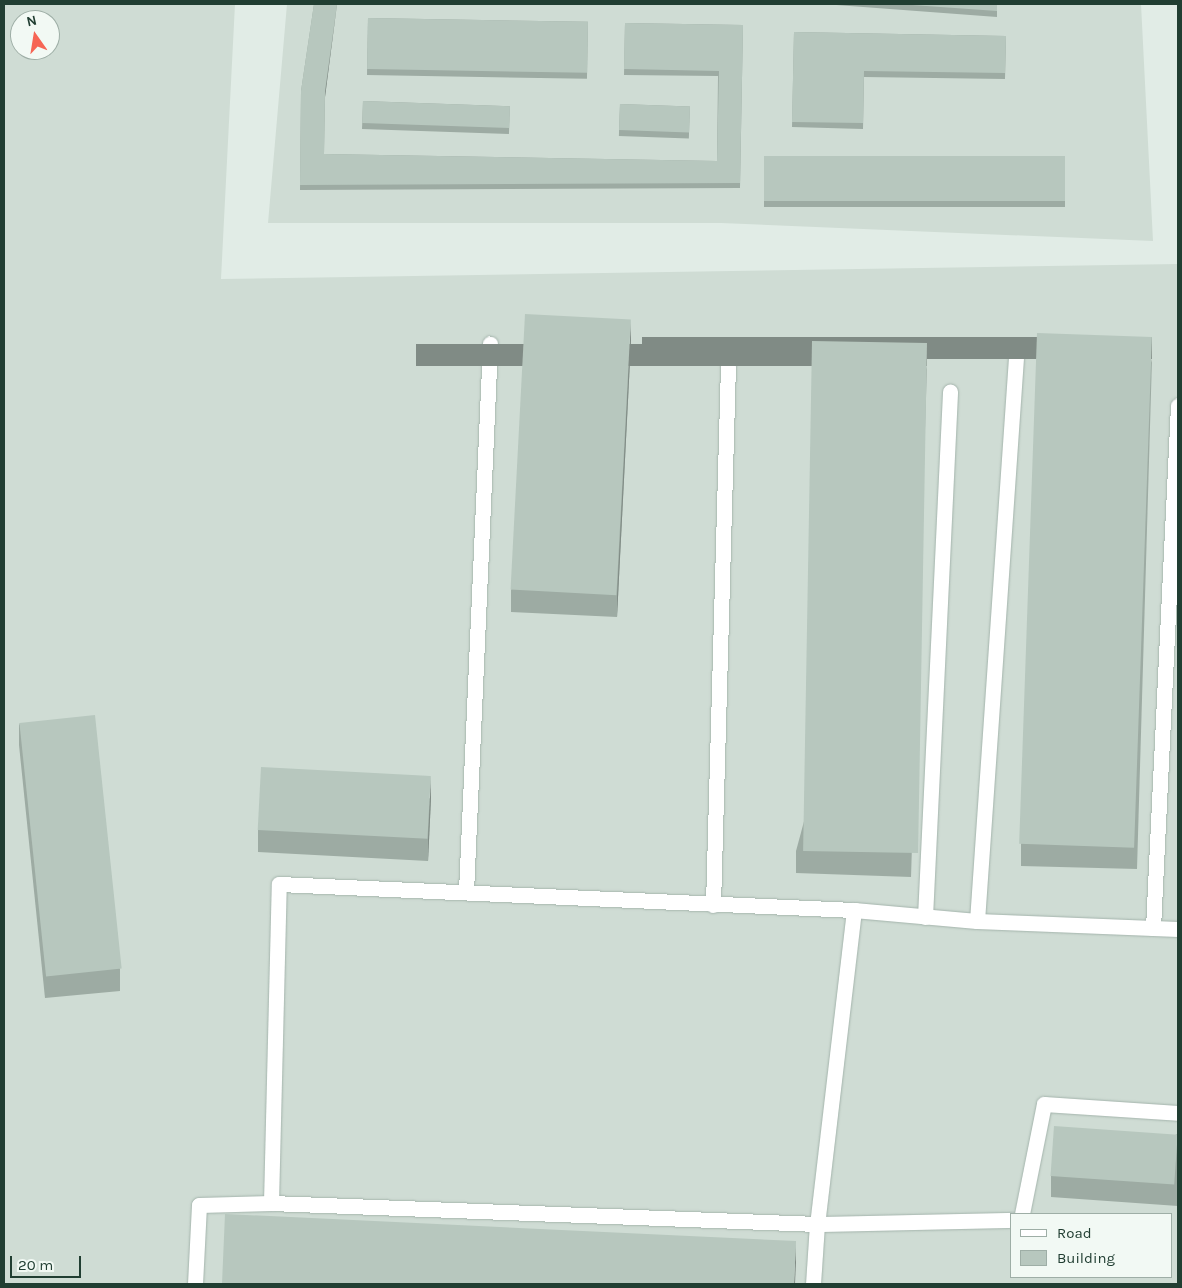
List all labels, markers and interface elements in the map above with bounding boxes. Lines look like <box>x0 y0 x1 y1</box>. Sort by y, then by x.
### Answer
north arrow <box>10 10 60 60</box>
text: N <box>25 11 39 30</box>
legend <box>1010 1213 1172 1278</box>
text: Road <box>1057 1224 1092 1242</box>
scale bar <box>12 1246 84 1278</box>
text: Building <box>1057 1249 1115 1267</box>
text: 20 m <box>18 1256 53 1274</box>

